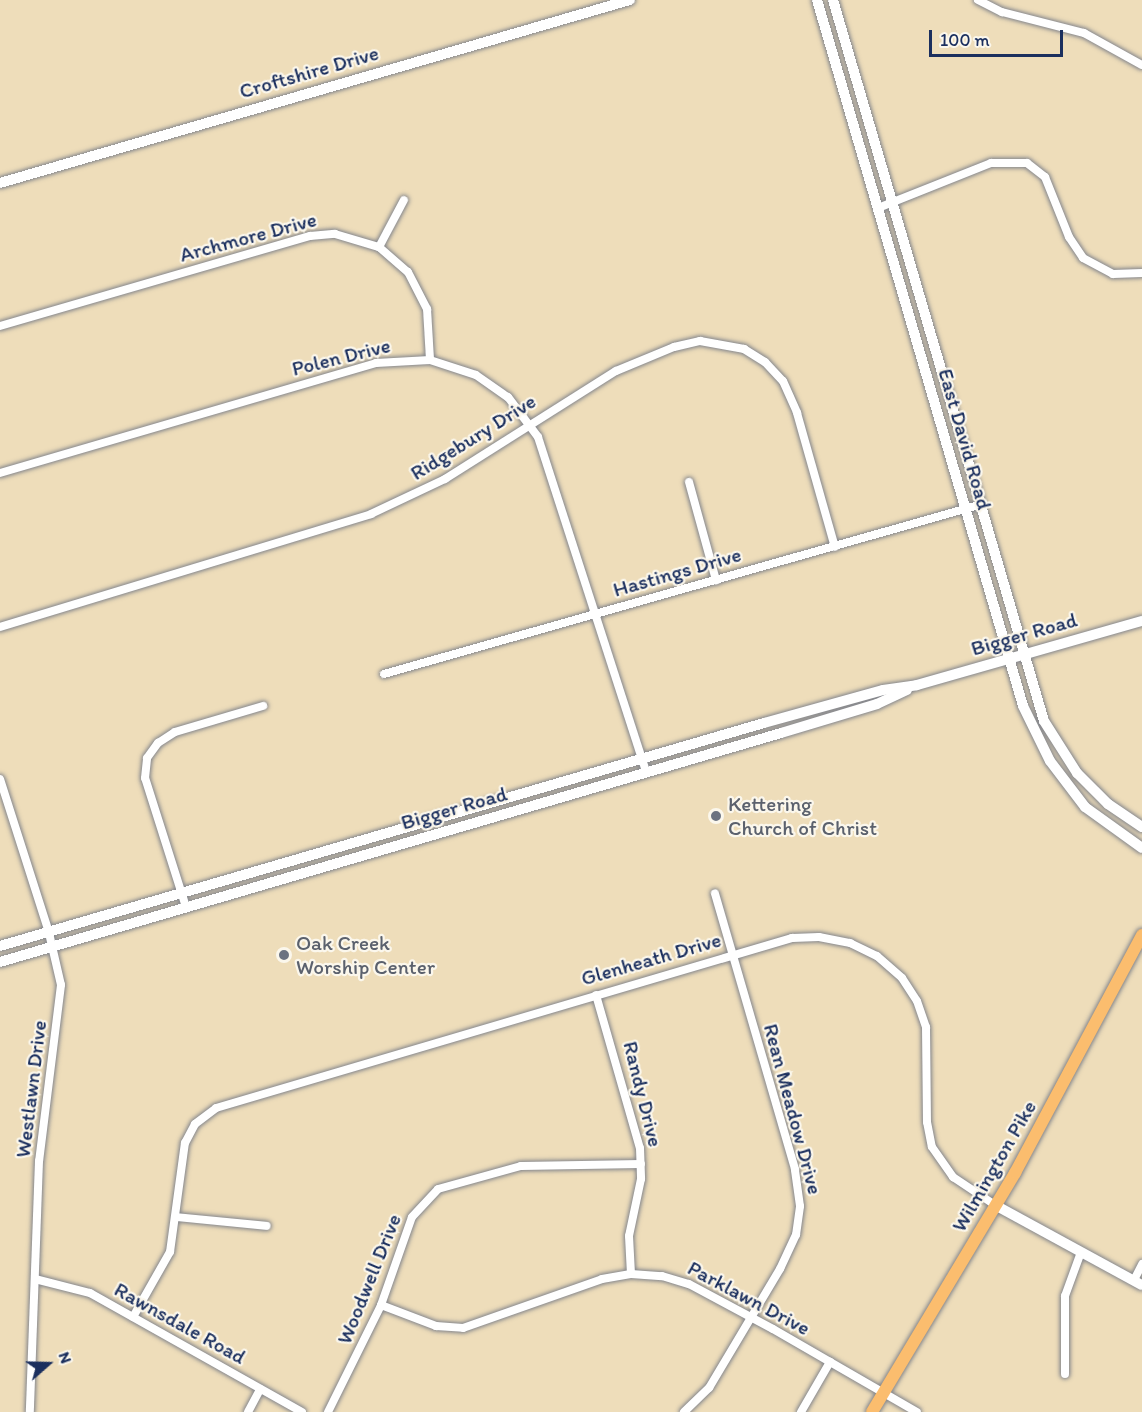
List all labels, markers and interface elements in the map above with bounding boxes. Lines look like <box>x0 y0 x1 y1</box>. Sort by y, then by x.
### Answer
scale bar <box>932 18 1066 56</box>
text: 100 m <box>940 29 990 51</box>
street label: Croftshire Drive <box>236 40 382 104</box>
street label: Archmore Drive <box>177 207 319 267</box>
street label: Polen Drive <box>289 333 393 381</box>
street label: East David Road <box>933 366 997 512</box>
street label: Ridgebury Drive <box>406 388 540 486</box>
street label: Hastings Drive <box>610 542 744 602</box>
street label: Bigger Road <box>968 607 1080 661</box>
street label: Bigger Road <box>398 781 510 835</box>
place label: Kettering Church of Christ <box>728 791 877 841</box>
marker: Kettering Church of Christ <box>709 809 723 823</box>
street label: Glenheath Drive <box>578 927 724 991</box>
place label: Oak Creek Worship Center <box>296 930 436 980</box>
marker: Oak Creek Worship Center <box>277 948 291 962</box>
street label: Westlawn Drive <box>10 1019 52 1159</box>
street label: Rean Meadow Drive <box>758 1021 828 1197</box>
street label: Randy Drive <box>618 1038 668 1150</box>
street label: Wilmington Pike <box>946 1096 1042 1236</box>
street label: Woodwell Drive <box>331 1210 407 1348</box>
street label: Parklawn Drive <box>683 1255 815 1341</box>
street label: Rawnsdale Road <box>110 1276 250 1370</box>
north arrow <box>18 1334 78 1394</box>
text: N <box>55 1349 76 1366</box>

